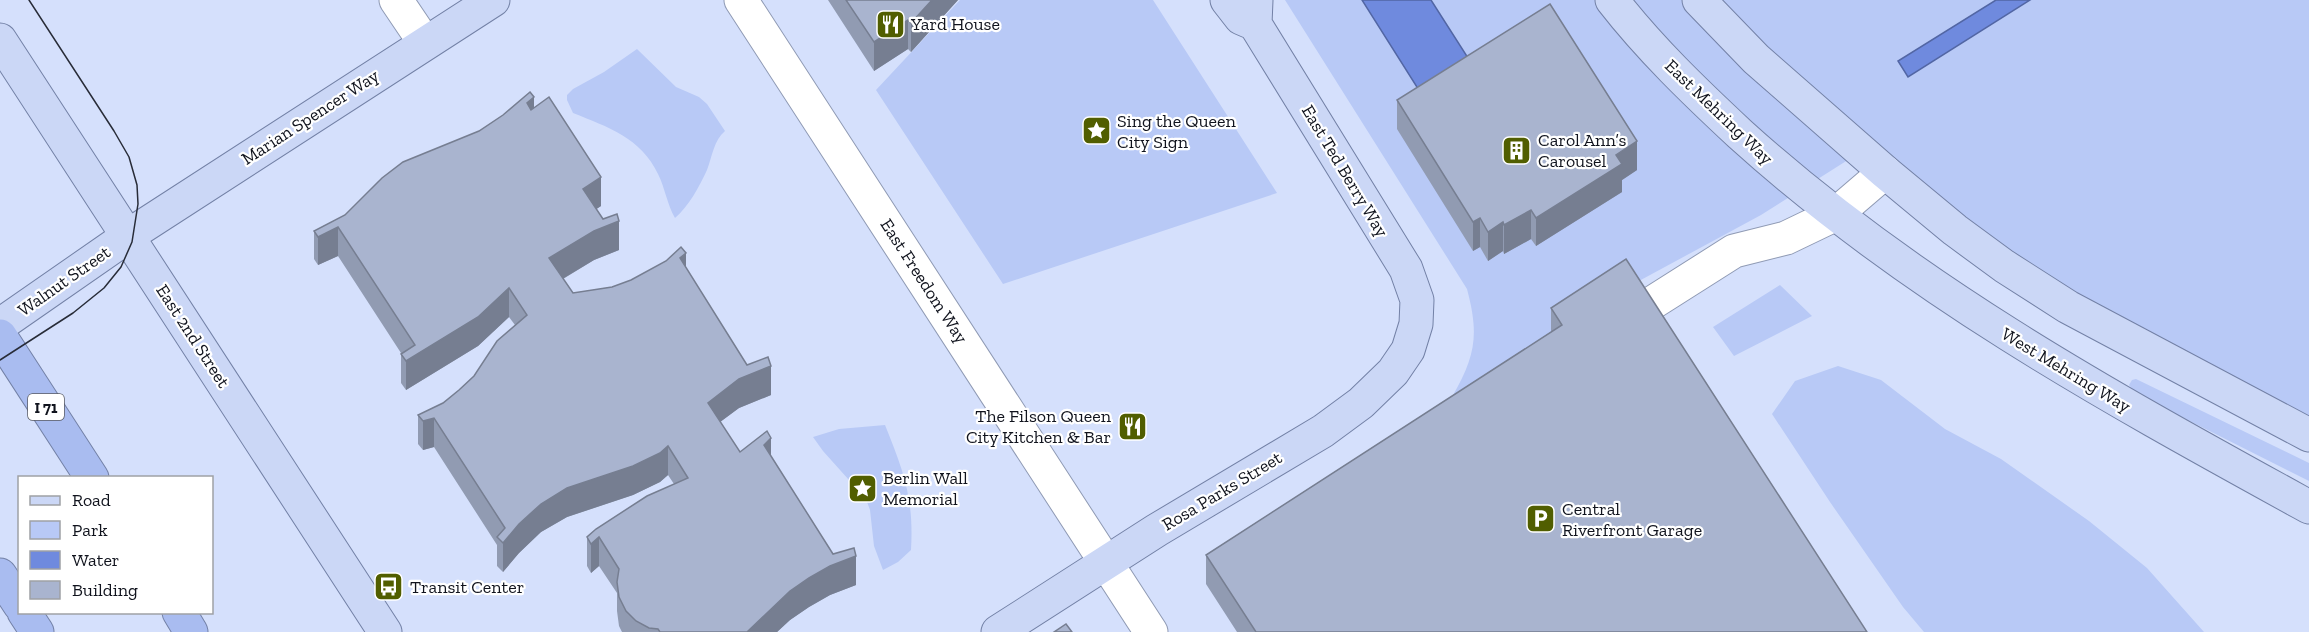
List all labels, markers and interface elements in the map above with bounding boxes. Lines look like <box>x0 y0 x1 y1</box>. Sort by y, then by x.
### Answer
restaurant icon: Yard House <box>874 8 906 40</box>
place label: Yard House <box>910 13 1000 35</box>
street label: East Mehring Way <box>1660 55 1778 170</box>
street label: Marian Spencer Way <box>237 64 384 170</box>
street label: East Ted Berry Way <box>1297 101 1394 242</box>
place label: Sing the Queen City Sign <box>1117 110 1236 153</box>
place icon: Sing the Queen City Sign <box>1080 115 1112 147</box>
place label: Carol Ann’s Carousel <box>1538 129 1626 172</box>
building icon: Carol Ann’s Carousel <box>1501 134 1533 166</box>
street label: East Freedom Way <box>876 215 973 348</box>
street label: Walnut Street <box>13 241 115 321</box>
street label: East 2nd Street <box>151 280 235 392</box>
street label: West Mehring Way <box>1997 323 2135 418</box>
road number: I 71 <box>28 394 64 420</box>
place label: The Filson Queen City Kitchen & Bar <box>966 405 1112 448</box>
restaurant icon: The Filson Queen City Kitchen & Bar <box>1116 410 1148 442</box>
street label: Rosa Parks Street <box>1158 446 1286 535</box>
place label: Berlin Wall Memorial <box>883 467 968 510</box>
place icon: Berlin Wall Memorial <box>846 472 878 504</box>
legend <box>18 476 213 614</box>
text: Road <box>72 489 111 511</box>
place label: Central Riverfront Garage <box>1562 498 1702 541</box>
parking icon: Central Riverfront Garage <box>1525 503 1557 535</box>
text: Park <box>72 519 108 541</box>
text: Water <box>72 549 119 571</box>
bus stop icon: Transit Center <box>373 571 405 603</box>
place label: Transit Center <box>410 576 524 598</box>
text: Building <box>72 579 138 601</box>

